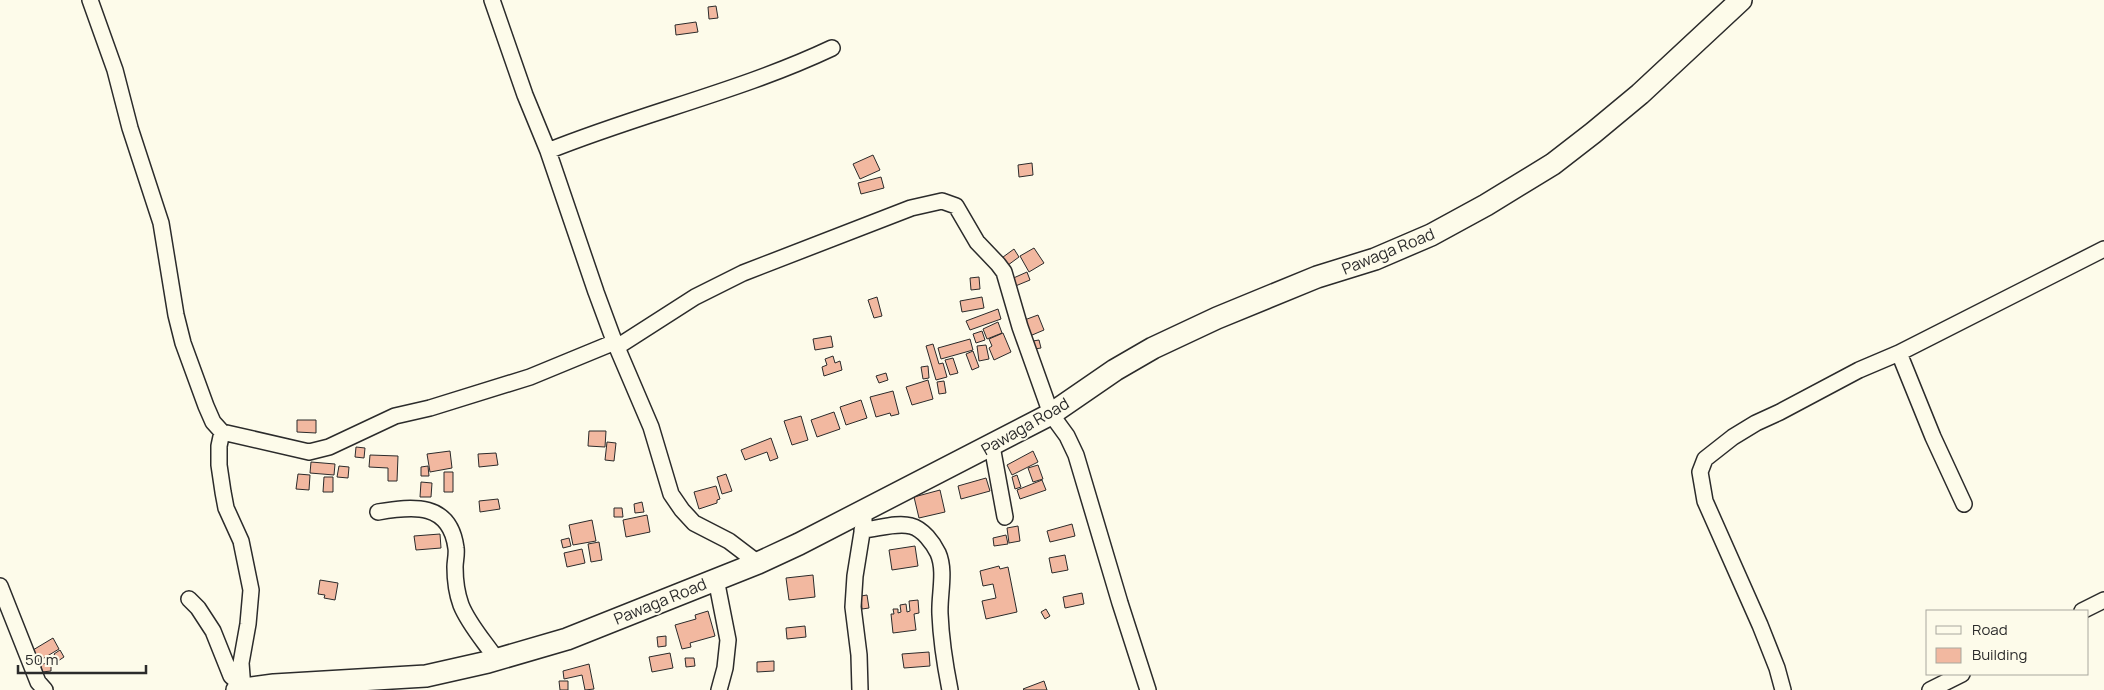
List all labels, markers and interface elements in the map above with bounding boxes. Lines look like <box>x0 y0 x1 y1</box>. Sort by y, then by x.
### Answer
street label: Pawaga Road <box>1338 222 1438 280</box>
street label: Pawaga Road <box>977 392 1073 460</box>
street label: Pawaga Road <box>610 572 710 630</box>
legend <box>1926 610 2089 675</box>
text: Road <box>1972 619 2008 640</box>
scale bar <box>18 642 145 674</box>
text: Building <box>1972 644 2027 665</box>
text: 50 m <box>25 649 59 670</box>

